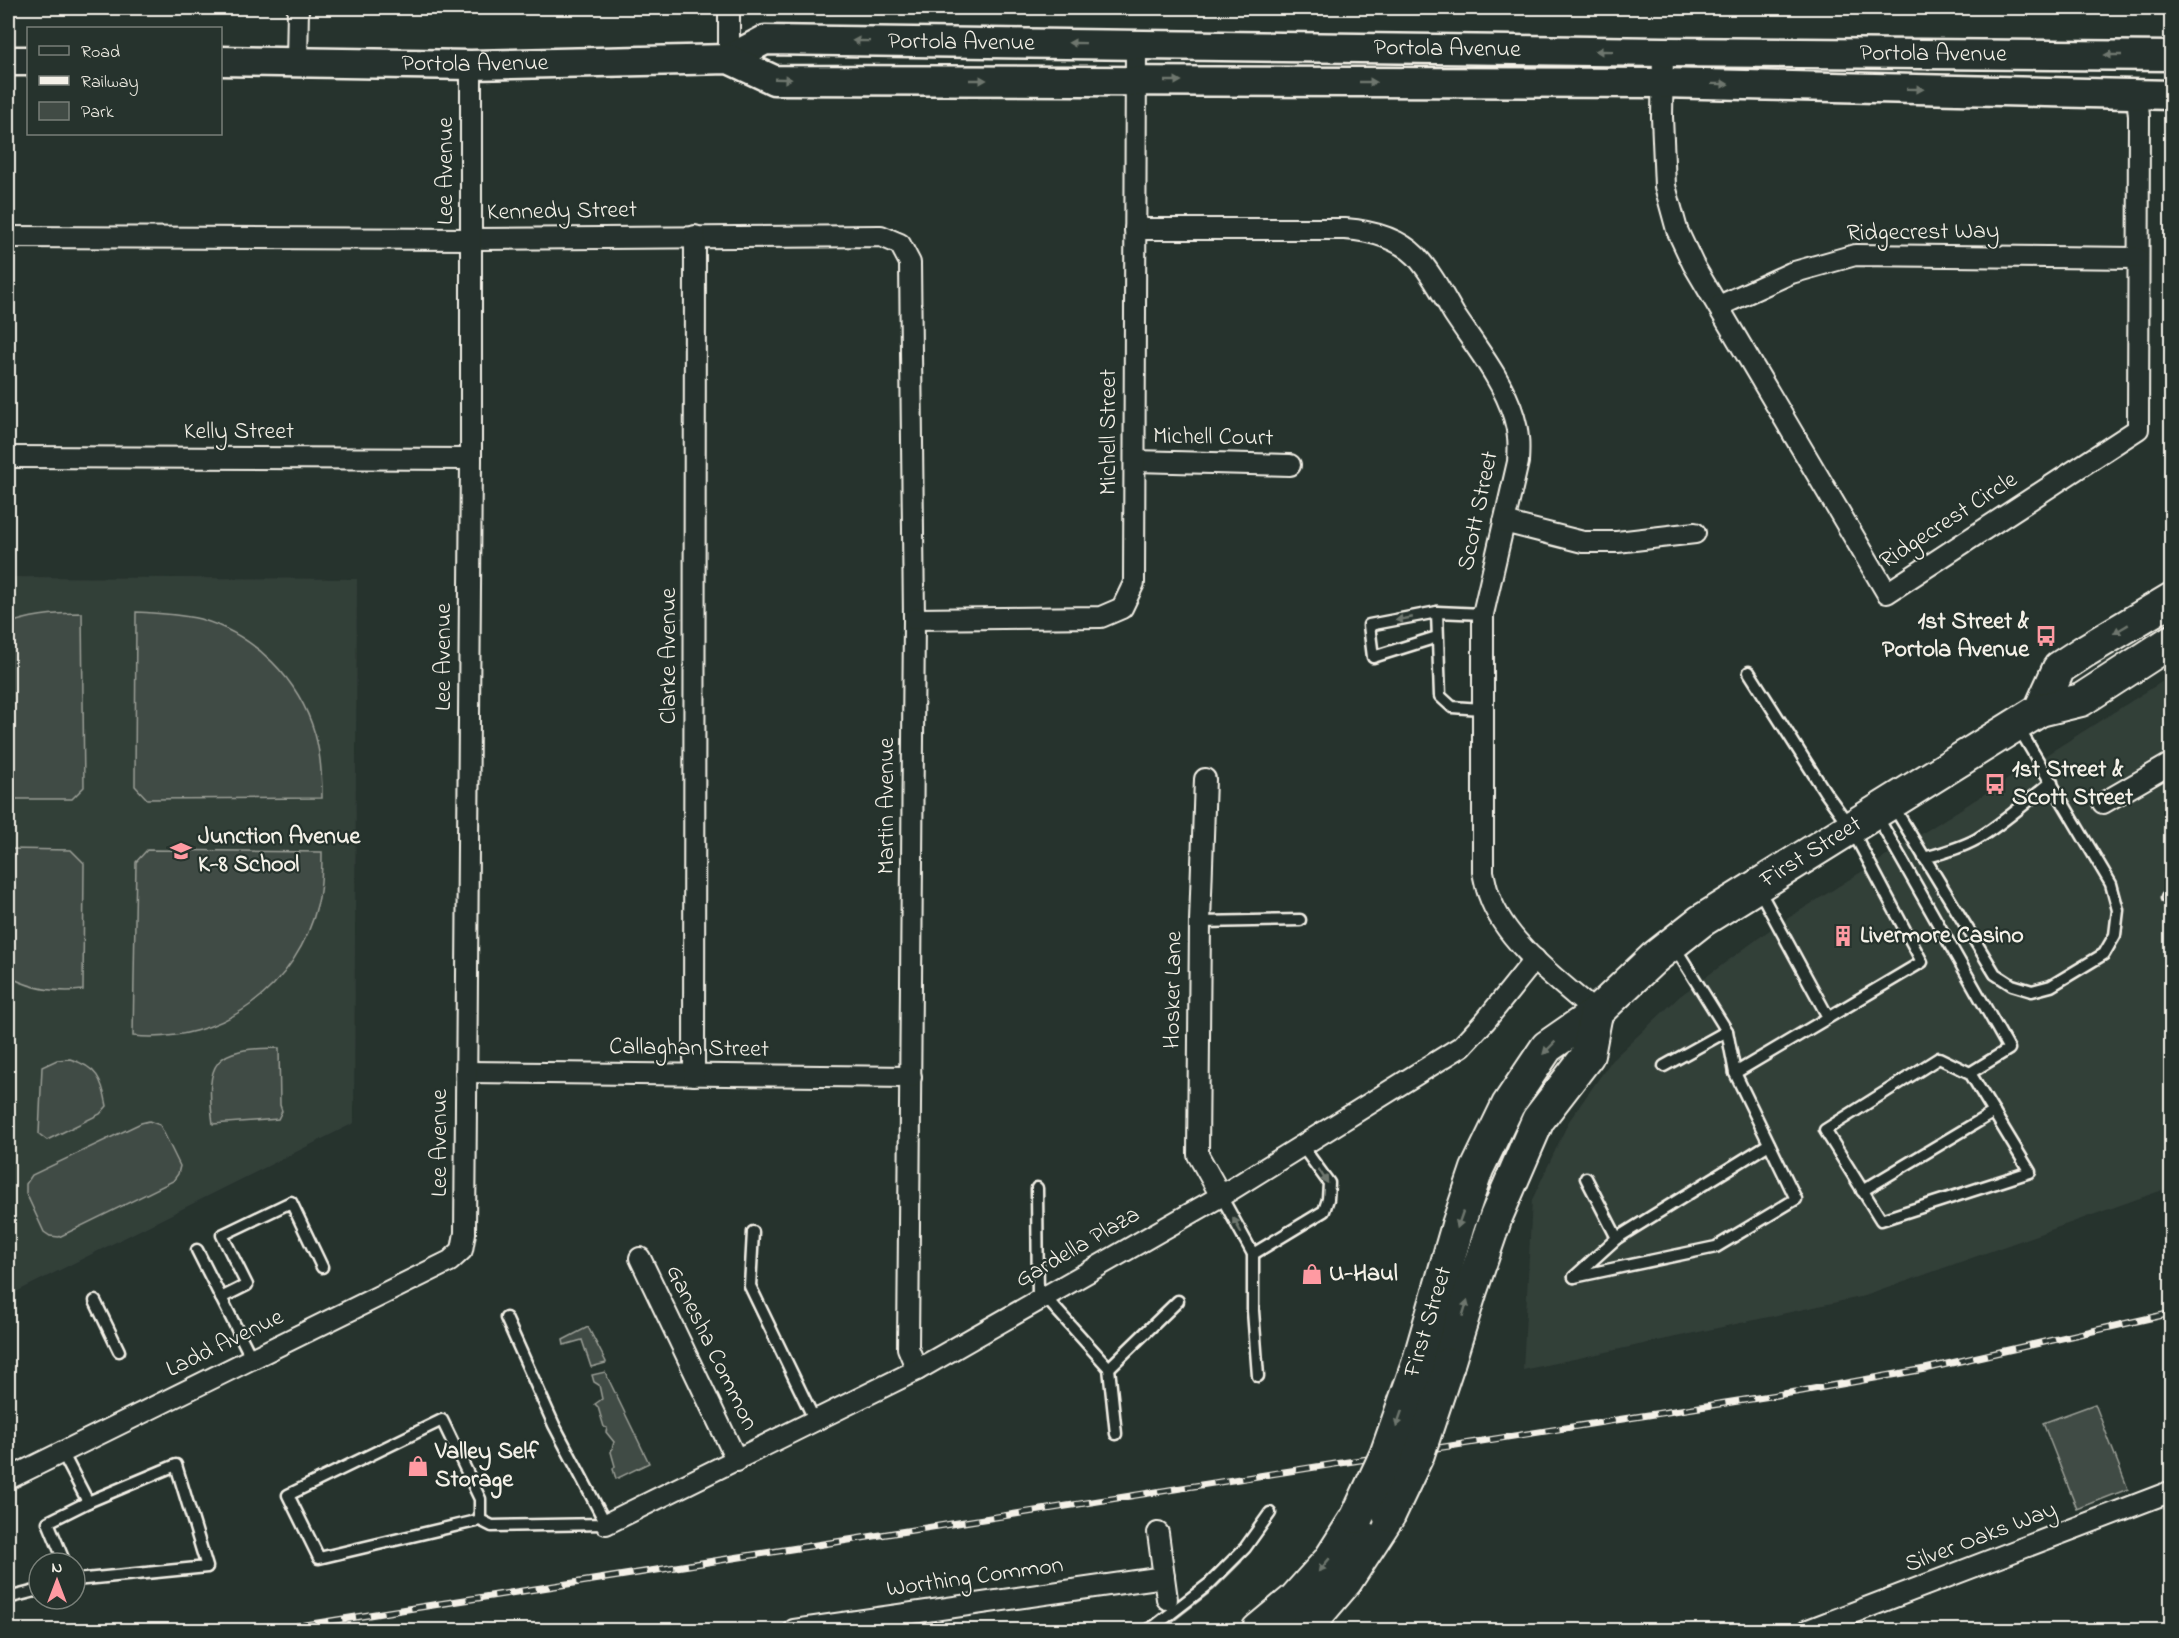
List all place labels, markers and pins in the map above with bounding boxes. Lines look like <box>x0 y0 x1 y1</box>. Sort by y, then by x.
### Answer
place label: 1st Street & Portola Avenue <box>1882 605 2030 668</box>
bus stop icon: 1st Street & Portola Avenue <box>2034 624 2058 648</box>
place label: 1st Street & Scott Street <box>2012 753 2134 816</box>
bus stop icon: 1st Street & Scott Street <box>1983 772 2007 796</box>
place label: Junction Avenue K-8 School <box>198 820 362 883</box>
school or university icon: Junction Avenue K-8 School <box>169 839 193 863</box>
place label: Livermore Casino <box>1860 919 2024 954</box>
building icon: Livermore Casino <box>1831 924 1855 948</box>
place label: U-Haul <box>1329 1257 1398 1292</box>
shop icon: U-Haul <box>1300 1262 1324 1286</box>
place label: Valley Self Storage <box>434 1435 540 1499</box>
shop icon: Valley Self Storage <box>406 1454 430 1478</box>

